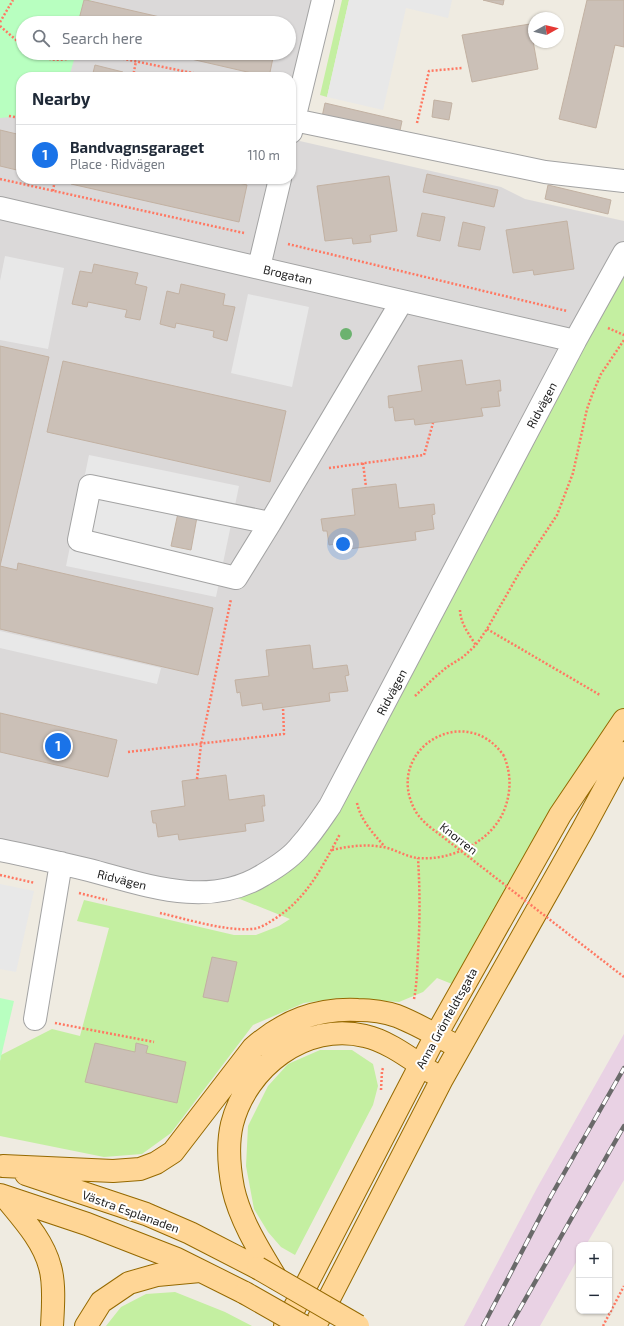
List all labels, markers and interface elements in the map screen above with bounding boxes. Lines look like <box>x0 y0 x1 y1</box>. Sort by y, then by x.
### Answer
north arrow <box>528 12 564 48</box>
search box <box>16 16 296 60</box>
icon: search <box>30 27 52 49</box>
text: Search here <box>62 29 143 47</box>
text: Nearby <box>32 88 90 108</box>
text: Bandvagnsgaraget <box>70 138 204 156</box>
text: 1 <box>42 147 48 163</box>
text: 110 m <box>248 147 280 163</box>
text: Place · Ridvägen <box>70 156 165 172</box>
street label: Brogatan <box>262 262 314 286</box>
street label: Ridvägen <box>523 380 559 430</box>
your location <box>333 534 353 554</box>
street label: Ridvägen <box>373 667 409 717</box>
pin: 1 <box>45 731 71 761</box>
street label: Knorren <box>437 819 481 857</box>
street label: Ridvägen <box>96 866 148 892</box>
street label: Anna Grönfeldtsgata <box>412 965 480 1071</box>
street label: Västra Esplanaden <box>81 1187 181 1235</box>
map controls <box>576 1242 612 1314</box>
button: + <box>576 1242 612 1278</box>
button: − <box>576 1278 612 1314</box>

